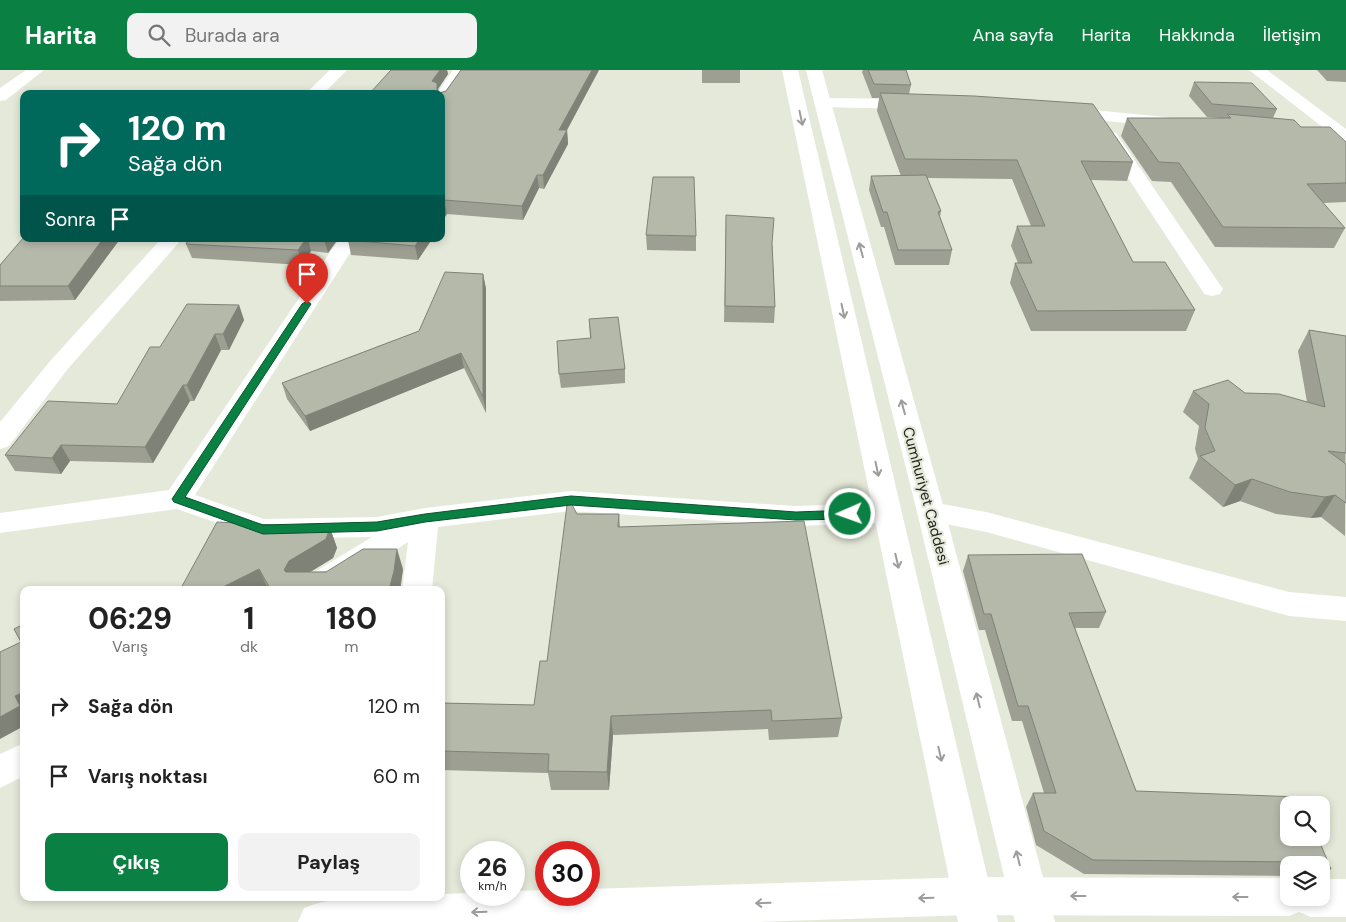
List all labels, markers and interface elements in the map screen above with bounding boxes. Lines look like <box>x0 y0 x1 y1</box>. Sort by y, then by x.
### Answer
search box <box>127 13 477 58</box>
text: Harita <box>25 20 97 51</box>
icon: search <box>145 21 173 49</box>
text: Burada ara <box>185 23 280 48</box>
text: Ana sayfa <box>973 23 1053 47</box>
text: Harita <box>1081 23 1131 47</box>
text: Hakkında <box>1159 23 1235 47</box>
text: İletişim <box>1263 23 1321 47</box>
text: 120 m <box>128 105 227 151</box>
one-way arrow <box>796 109 806 125</box>
icon: right <box>45 110 110 175</box>
text: Sağa dön <box>128 149 222 178</box>
icon: arrive <box>106 205 134 233</box>
text: Sonra <box>45 207 96 232</box>
one-way arrow <box>856 243 866 259</box>
pin <box>286 253 328 304</box>
icon: arrive <box>293 260 321 288</box>
one-way arrow <box>838 302 848 318</box>
one-way arrow <box>898 400 907 416</box>
street label: Cumhuriyet Caddesi <box>898 425 954 567</box>
one-way arrow <box>873 461 882 477</box>
position arrow <box>823 487 875 539</box>
one-way arrow <box>893 553 902 569</box>
text: 06:29 <box>88 599 172 638</box>
text: 1 <box>244 599 254 638</box>
text: 180 <box>326 599 377 638</box>
text: Varış <box>112 636 148 657</box>
text: dk <box>240 636 258 657</box>
text: m <box>344 636 359 657</box>
icon: right <box>45 692 73 720</box>
one-way arrow <box>973 693 982 709</box>
text: Sağa dön <box>88 694 173 719</box>
text: 120 m <box>368 694 420 719</box>
one-way arrow <box>936 745 945 761</box>
icon: arrive <box>45 762 73 790</box>
text: Varış noktası <box>88 764 208 789</box>
text: 60 m <box>373 764 420 789</box>
map controls <box>1280 796 1330 906</box>
button: search <box>1280 796 1330 846</box>
button: Çıkış <box>45 833 228 891</box>
button: Paylaş <box>238 833 420 891</box>
speed limit sign: 30 <box>535 841 600 906</box>
one-way arrow <box>1013 850 1022 866</box>
text: 26 <box>477 851 508 884</box>
button: layers <box>1280 856 1330 906</box>
text: km/h <box>478 878 507 894</box>
one-way arrow <box>1070 891 1086 901</box>
one-way arrow <box>1232 892 1248 902</box>
one-way arrow <box>918 893 934 902</box>
one-way arrow <box>756 898 772 908</box>
one-way arrow <box>471 907 487 917</box>

